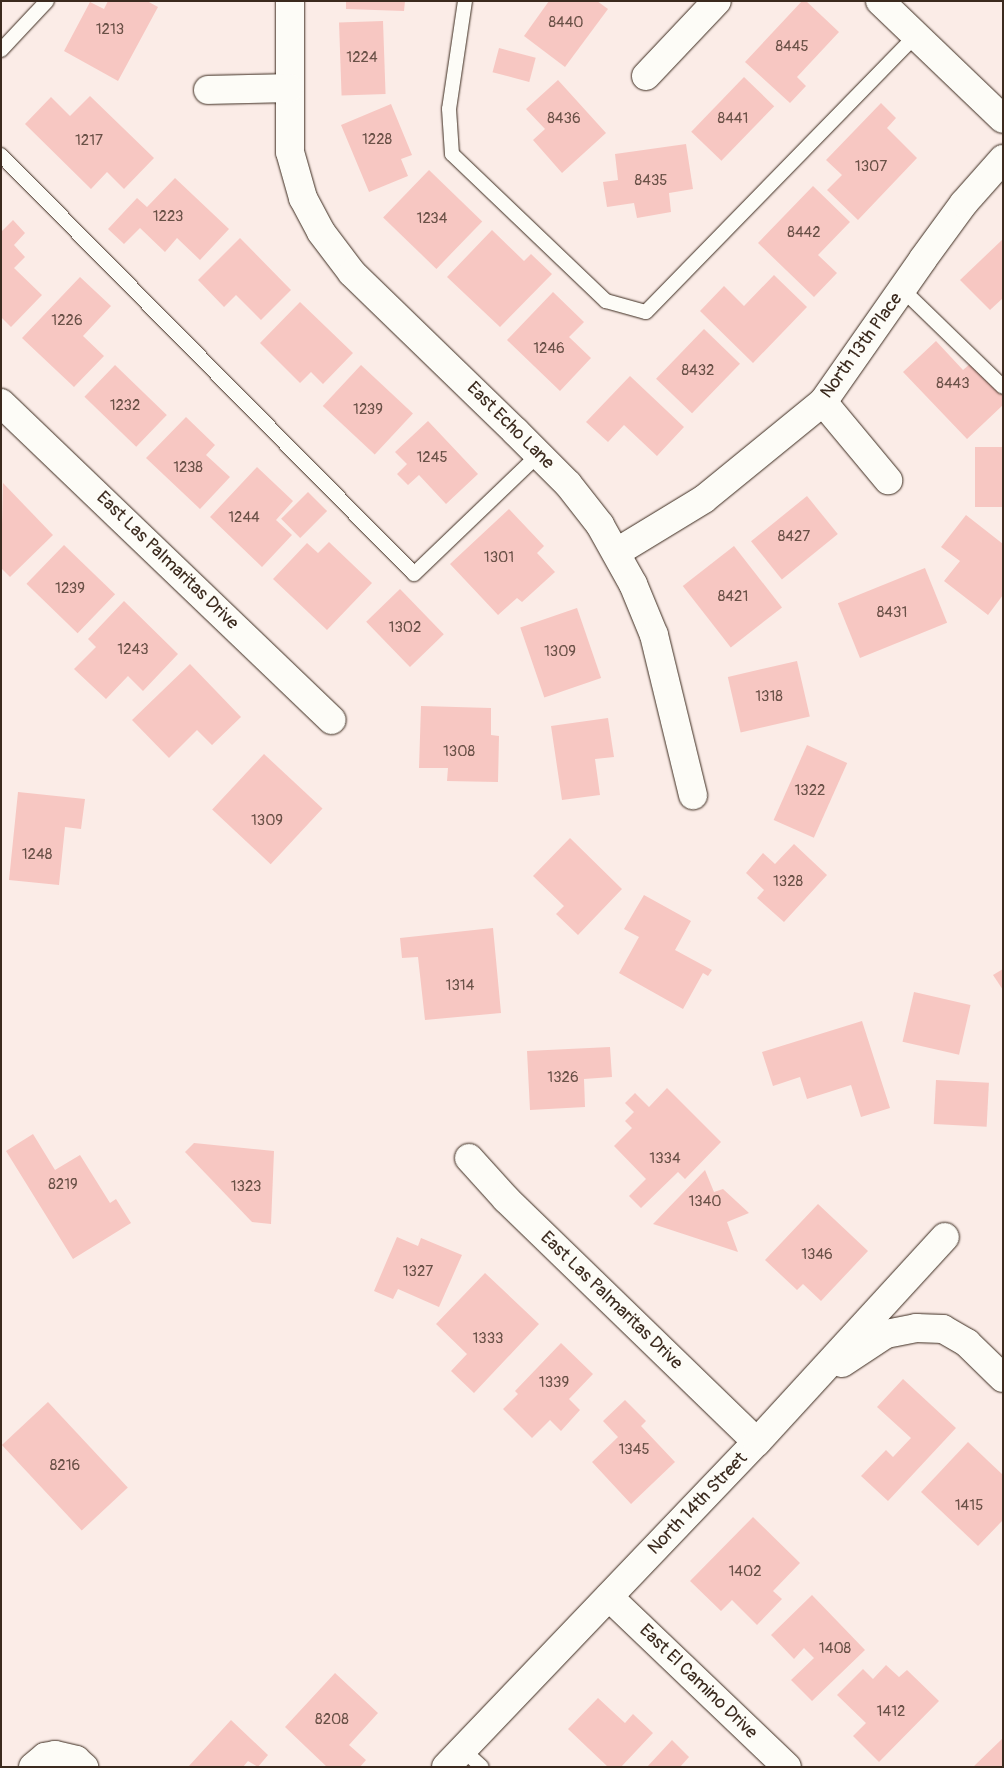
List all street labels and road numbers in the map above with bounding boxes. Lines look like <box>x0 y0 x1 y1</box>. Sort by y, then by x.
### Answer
street label: North 13th Place <box>816 289 908 403</box>
street label: East Echo Lane <box>462 378 558 474</box>
street label: East Las Palmaritas Drive <box>91 487 243 635</box>
street label: East Las Palmaritas Drive <box>535 1227 687 1375</box>
street label: North 14th Street <box>644 1448 752 1560</box>
street label: East El Camino Drive <box>635 1620 761 1744</box>

